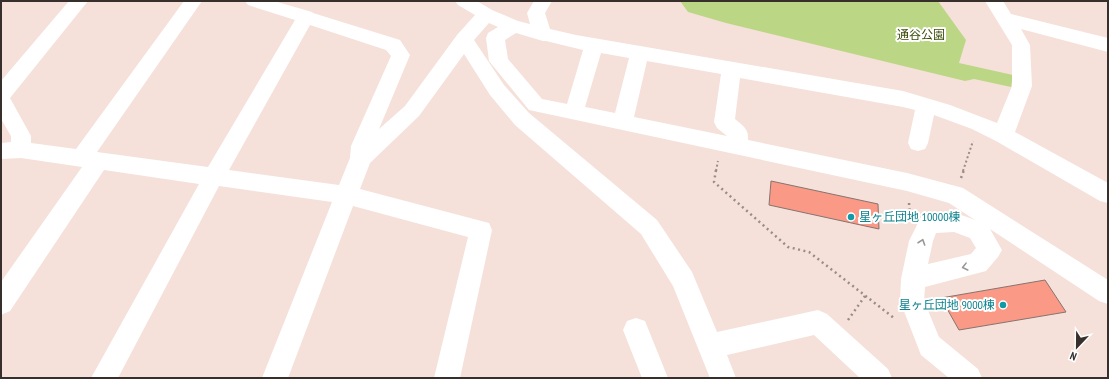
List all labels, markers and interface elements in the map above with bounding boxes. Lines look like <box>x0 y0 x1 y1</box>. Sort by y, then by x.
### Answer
park label: 通谷公園 <box>897 27 945 42</box>
place label: 星ヶ丘団地 10000棟 <box>859 209 961 224</box>
marker: 星ヶ丘団地 10000棟 <box>846 212 856 222</box>
one-way arrow <box>917 238 926 245</box>
one-way arrow <box>962 262 969 270</box>
place label: 星ヶ丘団地 9000棟 <box>899 297 995 312</box>
marker: 星ヶ丘団地 9000棟 <box>998 300 1008 310</box>
north arrow <box>1057 327 1097 367</box>
text: N <box>1068 349 1079 364</box>

